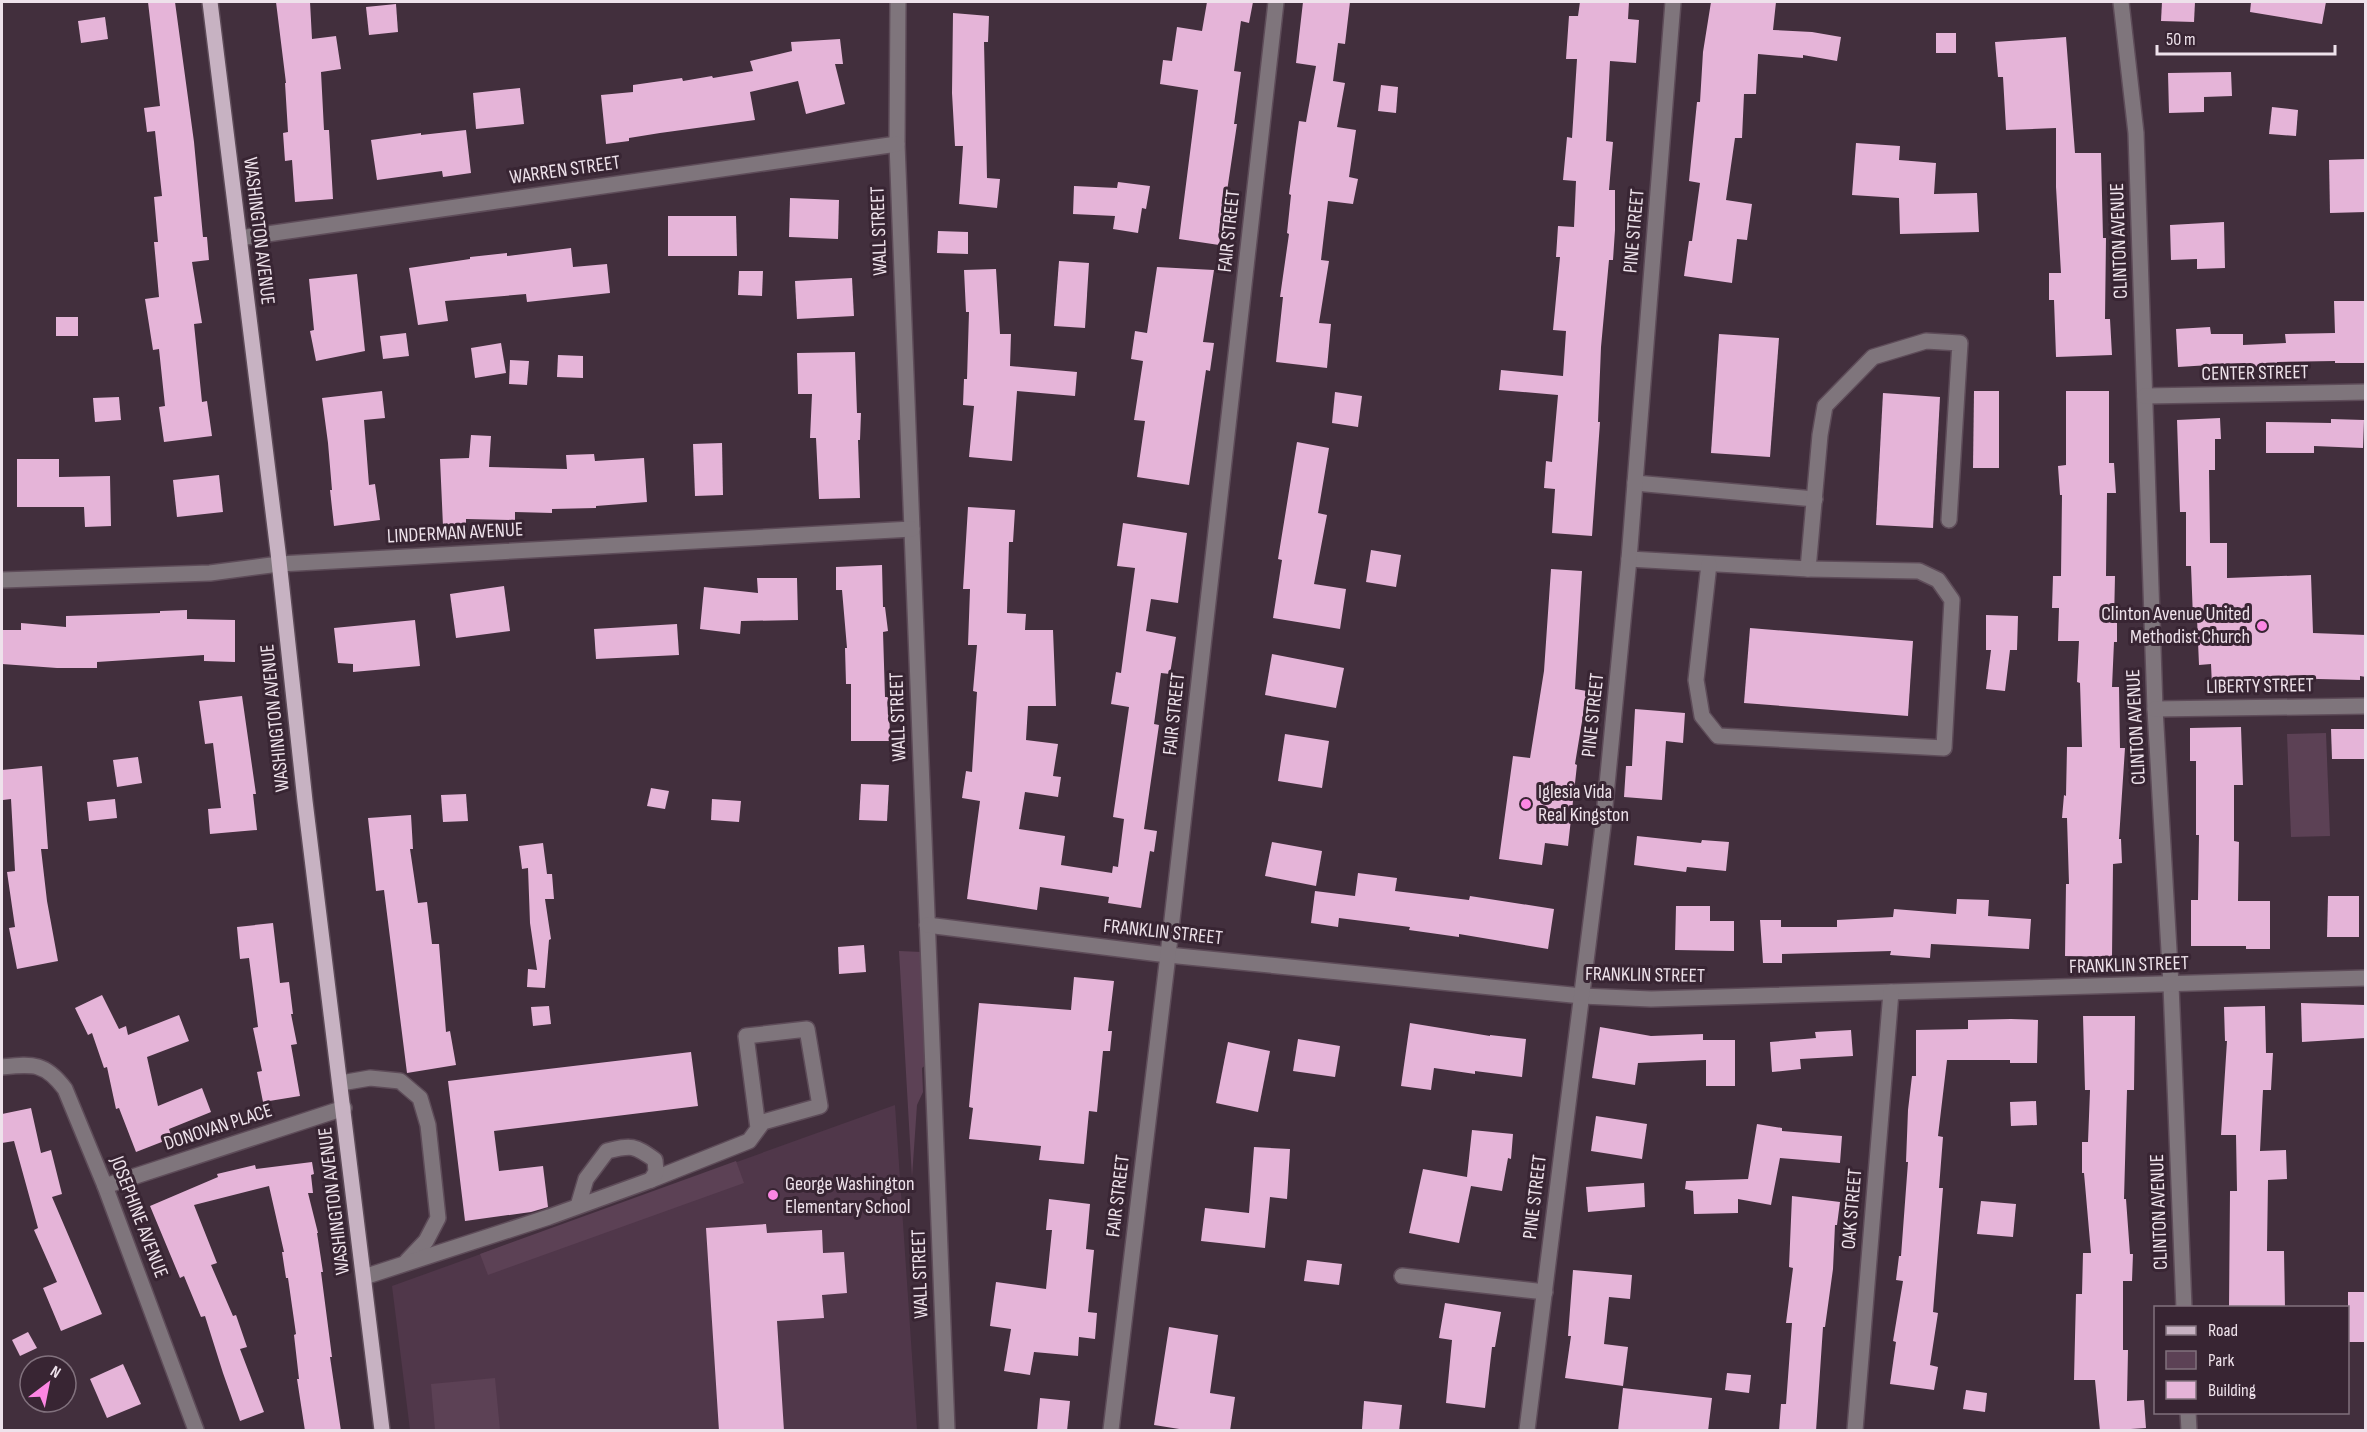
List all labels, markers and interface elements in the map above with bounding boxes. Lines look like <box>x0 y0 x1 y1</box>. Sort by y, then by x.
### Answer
scale bar <box>2157 18 2336 56</box>
text: 50 m <box>2166 29 2196 50</box>
street label: WARREN STREET <box>508 150 622 190</box>
street label: WASHINGTON AVENUE <box>238 156 280 306</box>
street label: CLINTON AVENUE <box>2105 183 2133 299</box>
street label: WALL STREET <box>865 186 893 276</box>
street label: PINE STREET <box>1618 188 1650 274</box>
street label: FAIR STREET <box>1213 189 1245 273</box>
street label: CENTER STREET <box>2201 360 2309 386</box>
street label: LINDERMAN AVENUE <box>386 517 524 549</box>
place label: Clinton Avenue United Methodist Church <box>2101 602 2250 649</box>
marker: Clinton Avenue United Methodist Church <box>2255 619 2269 633</box>
street label: WASHINGTON AVENUE <box>255 643 295 793</box>
street label: CLINTON AVENUE <box>2121 668 2151 786</box>
street label: WALL STREET <box>884 672 912 762</box>
street label: FAIR STREET <box>1158 672 1190 756</box>
street label: PINE STREET <box>1577 672 1609 758</box>
street label: LIBERTY STREET <box>2206 673 2314 699</box>
place label: Iglesia Vida Real Kingston <box>1538 780 1629 827</box>
marker: Iglesia Vida Real Kingston <box>1519 797 1533 811</box>
street label: FRANKLIN STREET <box>1102 914 1224 950</box>
street label: FRANKLIN STREET <box>2069 951 2189 979</box>
street label: FRANKLIN STREET <box>1585 962 1705 988</box>
street label: DONOVAN PLACE <box>161 1098 275 1156</box>
street label: WASHINGTON AVENUE <box>313 1126 355 1276</box>
street label: JOSEPHINE AVENUE <box>104 1152 173 1281</box>
street label: FAIR STREET <box>1101 1153 1135 1239</box>
street label: PINE STREET <box>1518 1154 1552 1240</box>
street label: CLINTON AVENUE <box>2145 1154 2173 1270</box>
street label: OAK STREET <box>1837 1168 1867 1250</box>
place label: George Washington Elementary School <box>785 1172 915 1219</box>
marker: George Washington Elementary School <box>766 1188 780 1202</box>
street label: WALL STREET <box>906 1229 934 1319</box>
legend <box>2154 1306 2349 1414</box>
text: Road <box>2208 1320 2238 1341</box>
text: Park <box>2208 1350 2234 1371</box>
north arrow <box>18 1354 78 1414</box>
text: N <box>46 1362 64 1383</box>
text: Building <box>2208 1380 2256 1401</box>

